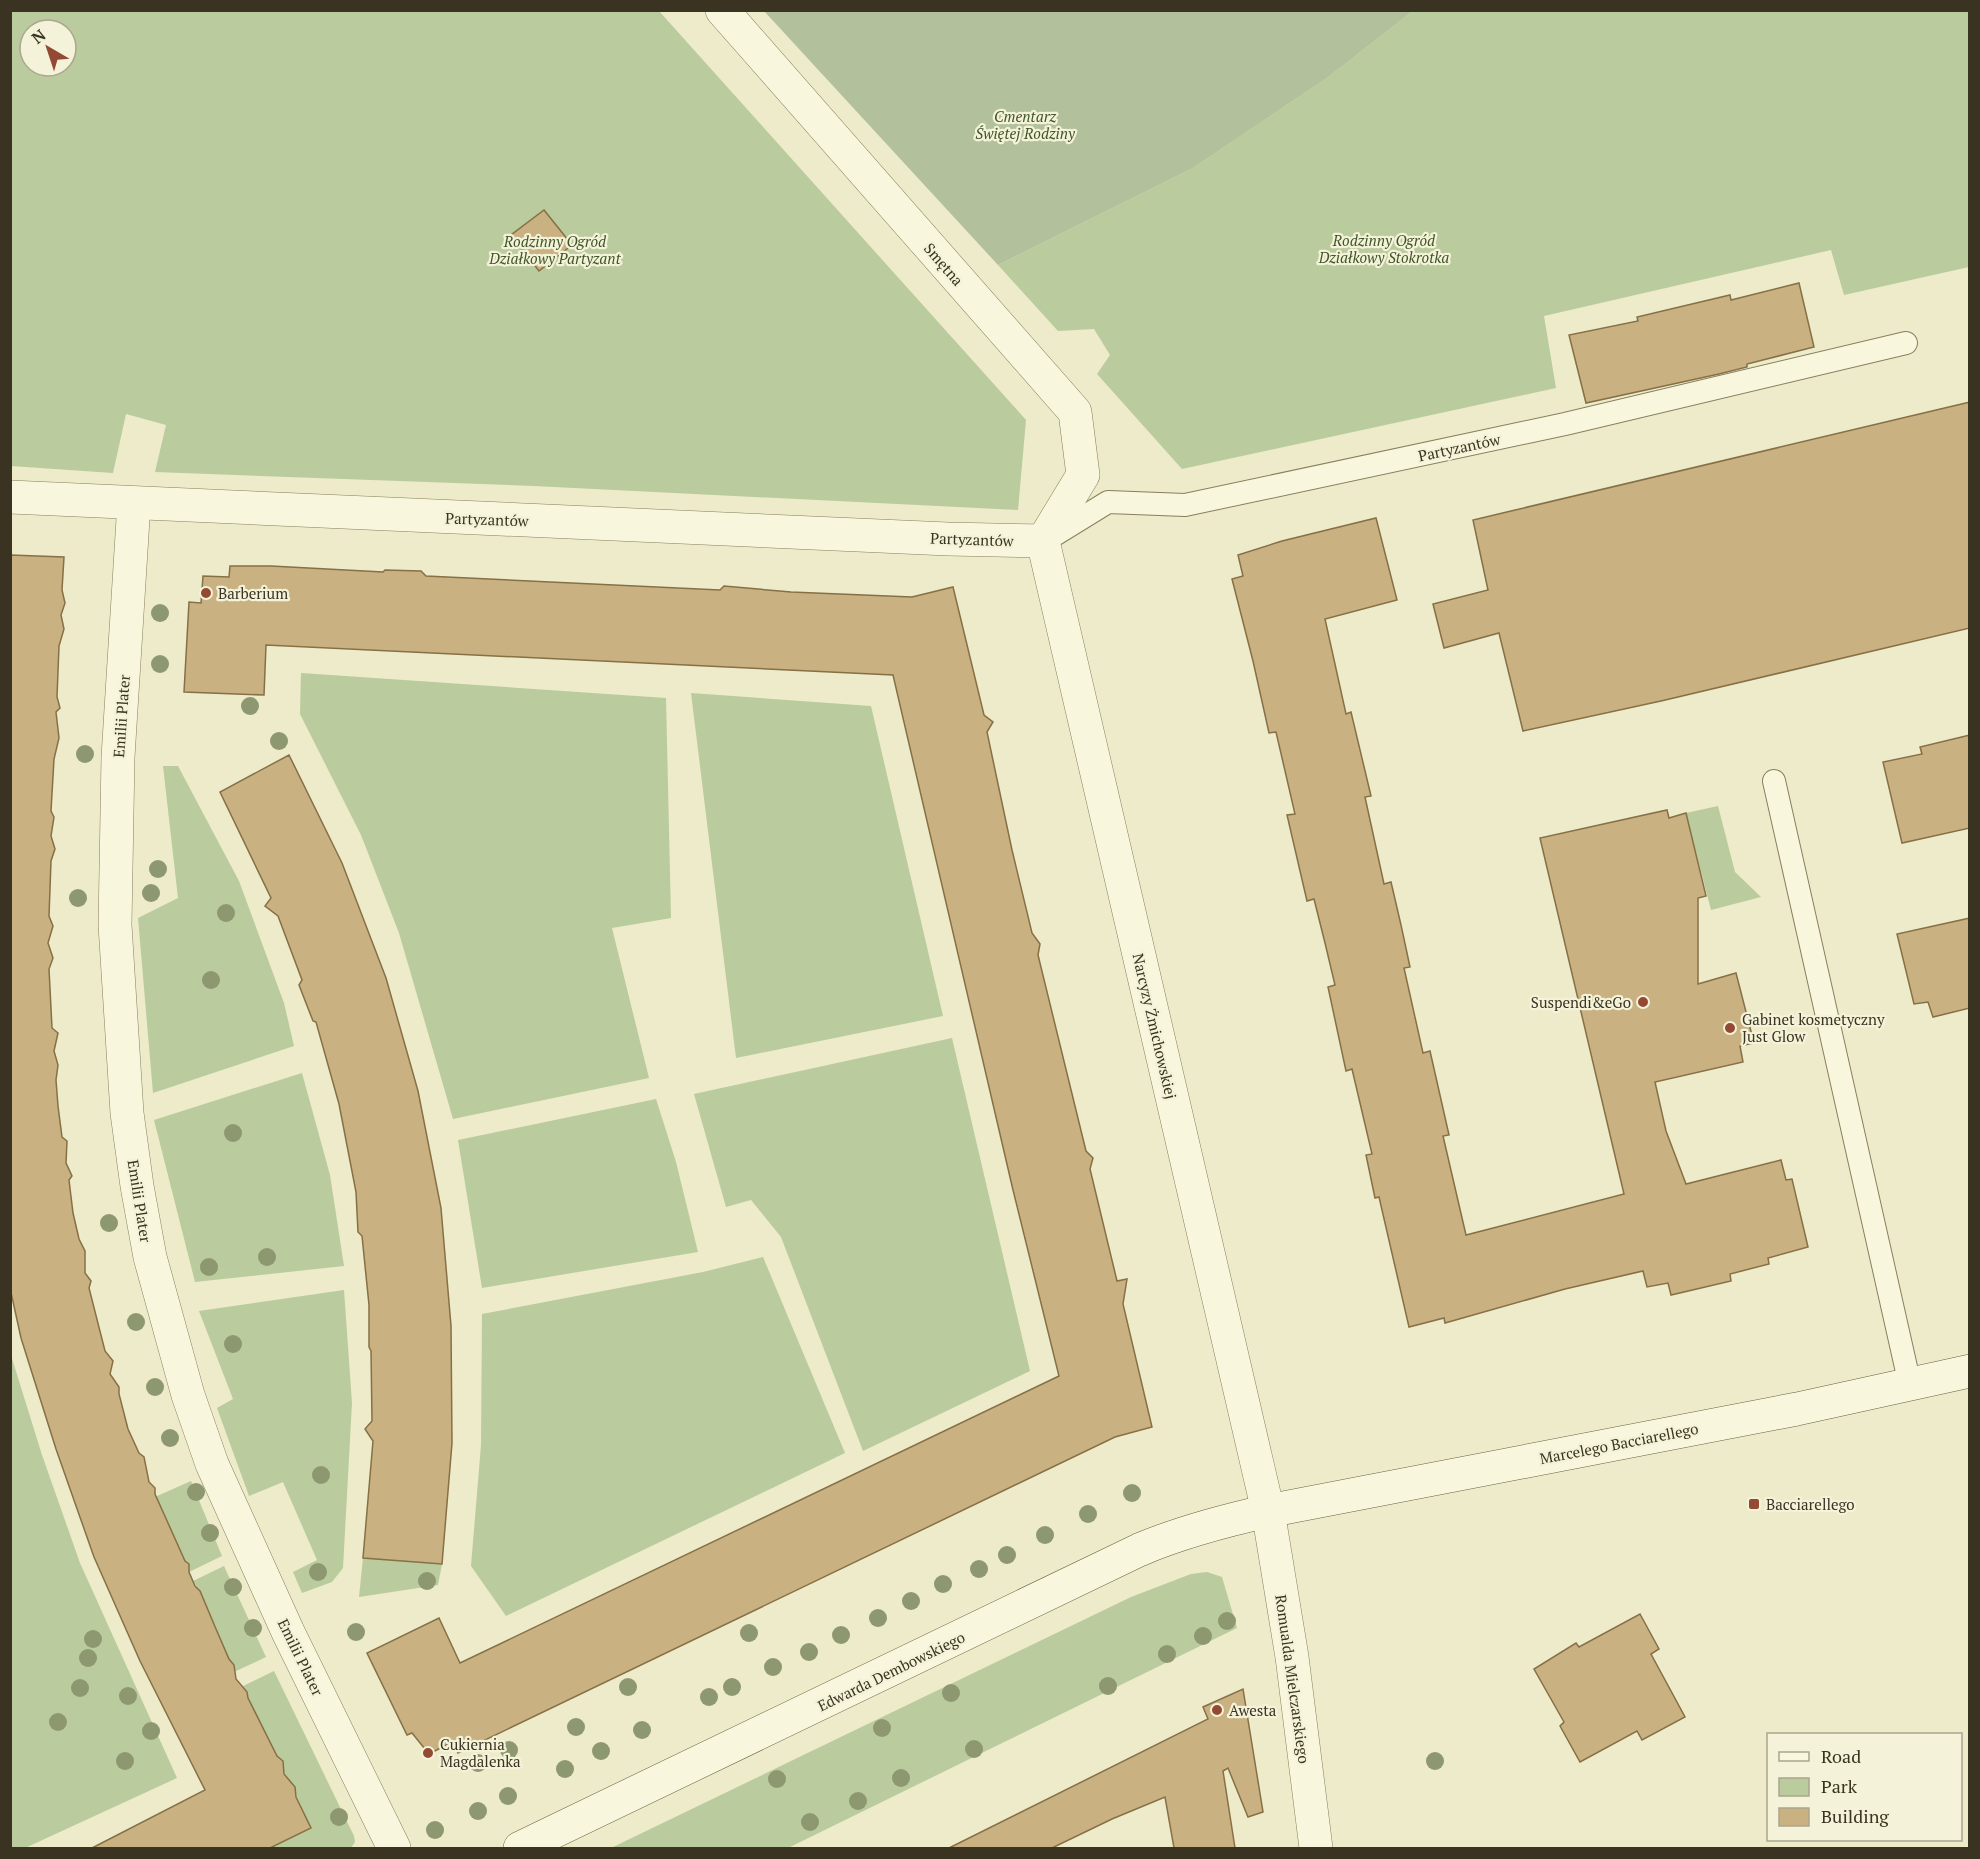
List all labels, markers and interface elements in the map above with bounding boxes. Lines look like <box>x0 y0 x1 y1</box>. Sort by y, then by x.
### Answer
north arrow <box>18 18 78 78</box>
text: N <box>27 24 50 49</box>
park label: Cmentarz Świętej Rodziny <box>975 106 1076 143</box>
park label: Rodzinny Ogród Działkowy Stokrotka <box>1318 230 1449 267</box>
park label: Rodzinny Ogród Działkowy Partyzant <box>488 231 622 268</box>
street label: Smętna <box>920 238 968 290</box>
street label: Partyzantów <box>1416 428 1503 465</box>
street label: Partyzantów <box>445 508 530 530</box>
street label: Partyzantów <box>930 528 1015 550</box>
place label: Barberium <box>218 583 288 603</box>
marker: Barberium <box>199 586 213 600</box>
street label: Emilii Plater <box>108 674 134 758</box>
street label: Narcyzy Żmichowskiej <box>1129 951 1181 1101</box>
place label: Suspendi&eGo <box>1531 992 1631 1012</box>
marker: Suspendi&eGo <box>1636 995 1650 1009</box>
place label: Gabinet kosmetyczny Just Glow <box>1742 1009 1885 1046</box>
marker: Gabinet kosmetyczny Just Glow <box>1723 1021 1737 1035</box>
street label: Emilii Plater <box>124 1158 156 1244</box>
street label: Marcelego Bacciarellego <box>1538 1418 1700 1468</box>
place label: Bacciarellego <box>1766 1494 1855 1514</box>
marker: Bacciarellego <box>1747 1497 1761 1511</box>
street label: Romualda Mielczarskiego <box>1271 1593 1315 1765</box>
street label: Emilii Plater <box>274 1615 328 1699</box>
street label: Edwarda Dembowskiego <box>814 1627 968 1715</box>
place label: Awesta <box>1229 1700 1277 1720</box>
marker: Awesta <box>1210 1703 1224 1717</box>
legend <box>1767 1733 1962 1841</box>
place label: Cukiernia Magdalenka <box>440 1734 521 1771</box>
text: Road <box>1821 1744 1861 1768</box>
marker: Cukiernia Magdalenka <box>421 1746 435 1760</box>
text: Park <box>1821 1774 1858 1798</box>
text: Building <box>1821 1804 1889 1828</box>

